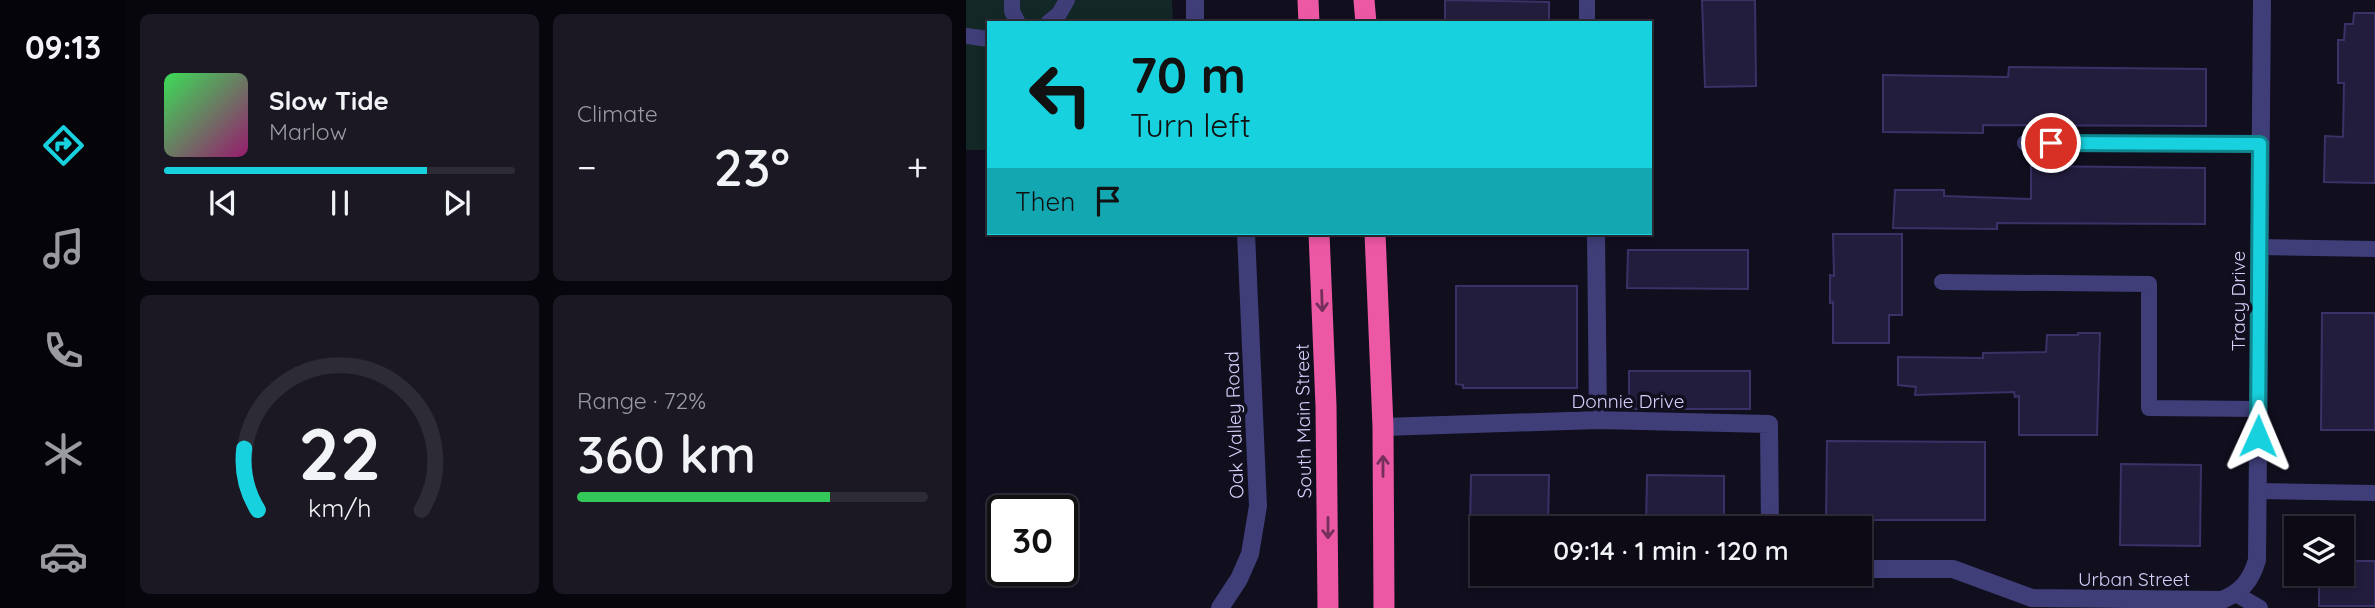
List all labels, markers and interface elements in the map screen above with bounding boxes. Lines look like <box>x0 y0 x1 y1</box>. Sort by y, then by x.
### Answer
text: 09:13 <box>25 27 101 67</box>
text: 70 m <box>1130 44 1246 105</box>
icon: left <box>1015 49 1106 140</box>
text: Slow Tide <box>269 84 389 117</box>
text: Climate <box>577 99 658 128</box>
text: Turn left <box>1130 105 1251 145</box>
pin <box>2021 113 2081 173</box>
text: Marlow <box>269 117 347 146</box>
icon: directions <box>39 121 88 170</box>
icon: arrive <box>2032 124 2070 162</box>
text: 23° <box>713 134 790 199</box>
text: − <box>577 143 597 191</box>
text: + <box>907 143 928 191</box>
icon: arrive <box>1089 182 1127 220</box>
icon: previous <box>204 184 242 222</box>
icon: pause <box>321 184 359 222</box>
icon: next <box>438 184 476 222</box>
text: Then <box>1015 185 1075 218</box>
icon: music <box>39 224 88 273</box>
street label: Tracy Drive <box>2226 251 2250 351</box>
one-way arrow <box>1315 289 1328 312</box>
icon: phone <box>39 326 88 375</box>
street label: South Main Street <box>1290 343 1316 499</box>
street label: Oak Valley Road <box>1219 351 1249 499</box>
text: Range · 72% <box>577 386 706 415</box>
street label: Donnie Drive <box>1572 389 1684 413</box>
position arrow <box>2221 399 2295 473</box>
text: 22 <box>298 408 381 499</box>
text: 360 km <box>577 421 756 486</box>
icon: climate <box>39 429 88 478</box>
one-way arrow <box>1376 455 1390 478</box>
text: km/h <box>308 492 371 523</box>
speed limit sign: 30 <box>987 495 1078 586</box>
map controls <box>2284 516 2354 586</box>
button: layers <box>2284 516 2354 586</box>
one-way arrow <box>1321 517 1335 540</box>
icon: car <box>39 532 88 581</box>
text: 09:14 · 1 min · 120 m <box>1553 534 1789 567</box>
street label: Urban Street <box>2078 567 2190 591</box>

